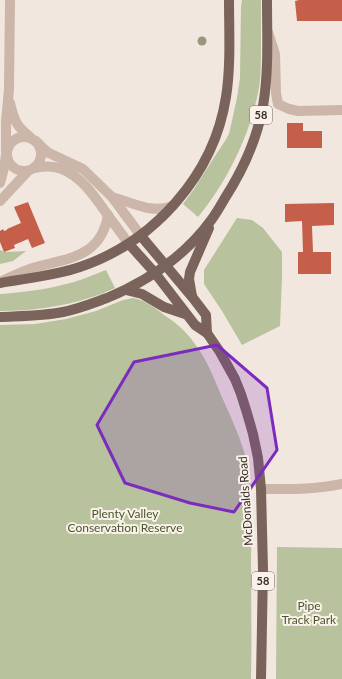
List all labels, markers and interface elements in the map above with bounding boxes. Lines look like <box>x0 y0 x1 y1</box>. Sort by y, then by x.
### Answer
road number: 58 <box>250 106 272 124</box>
street label: McDonalds Road <box>235 456 256 546</box>
park label: Plenty Valley Conservation Reserve <box>68 506 182 535</box>
road number: 58 <box>252 572 274 590</box>
park label: Pipe Track Park <box>282 598 337 627</box>

